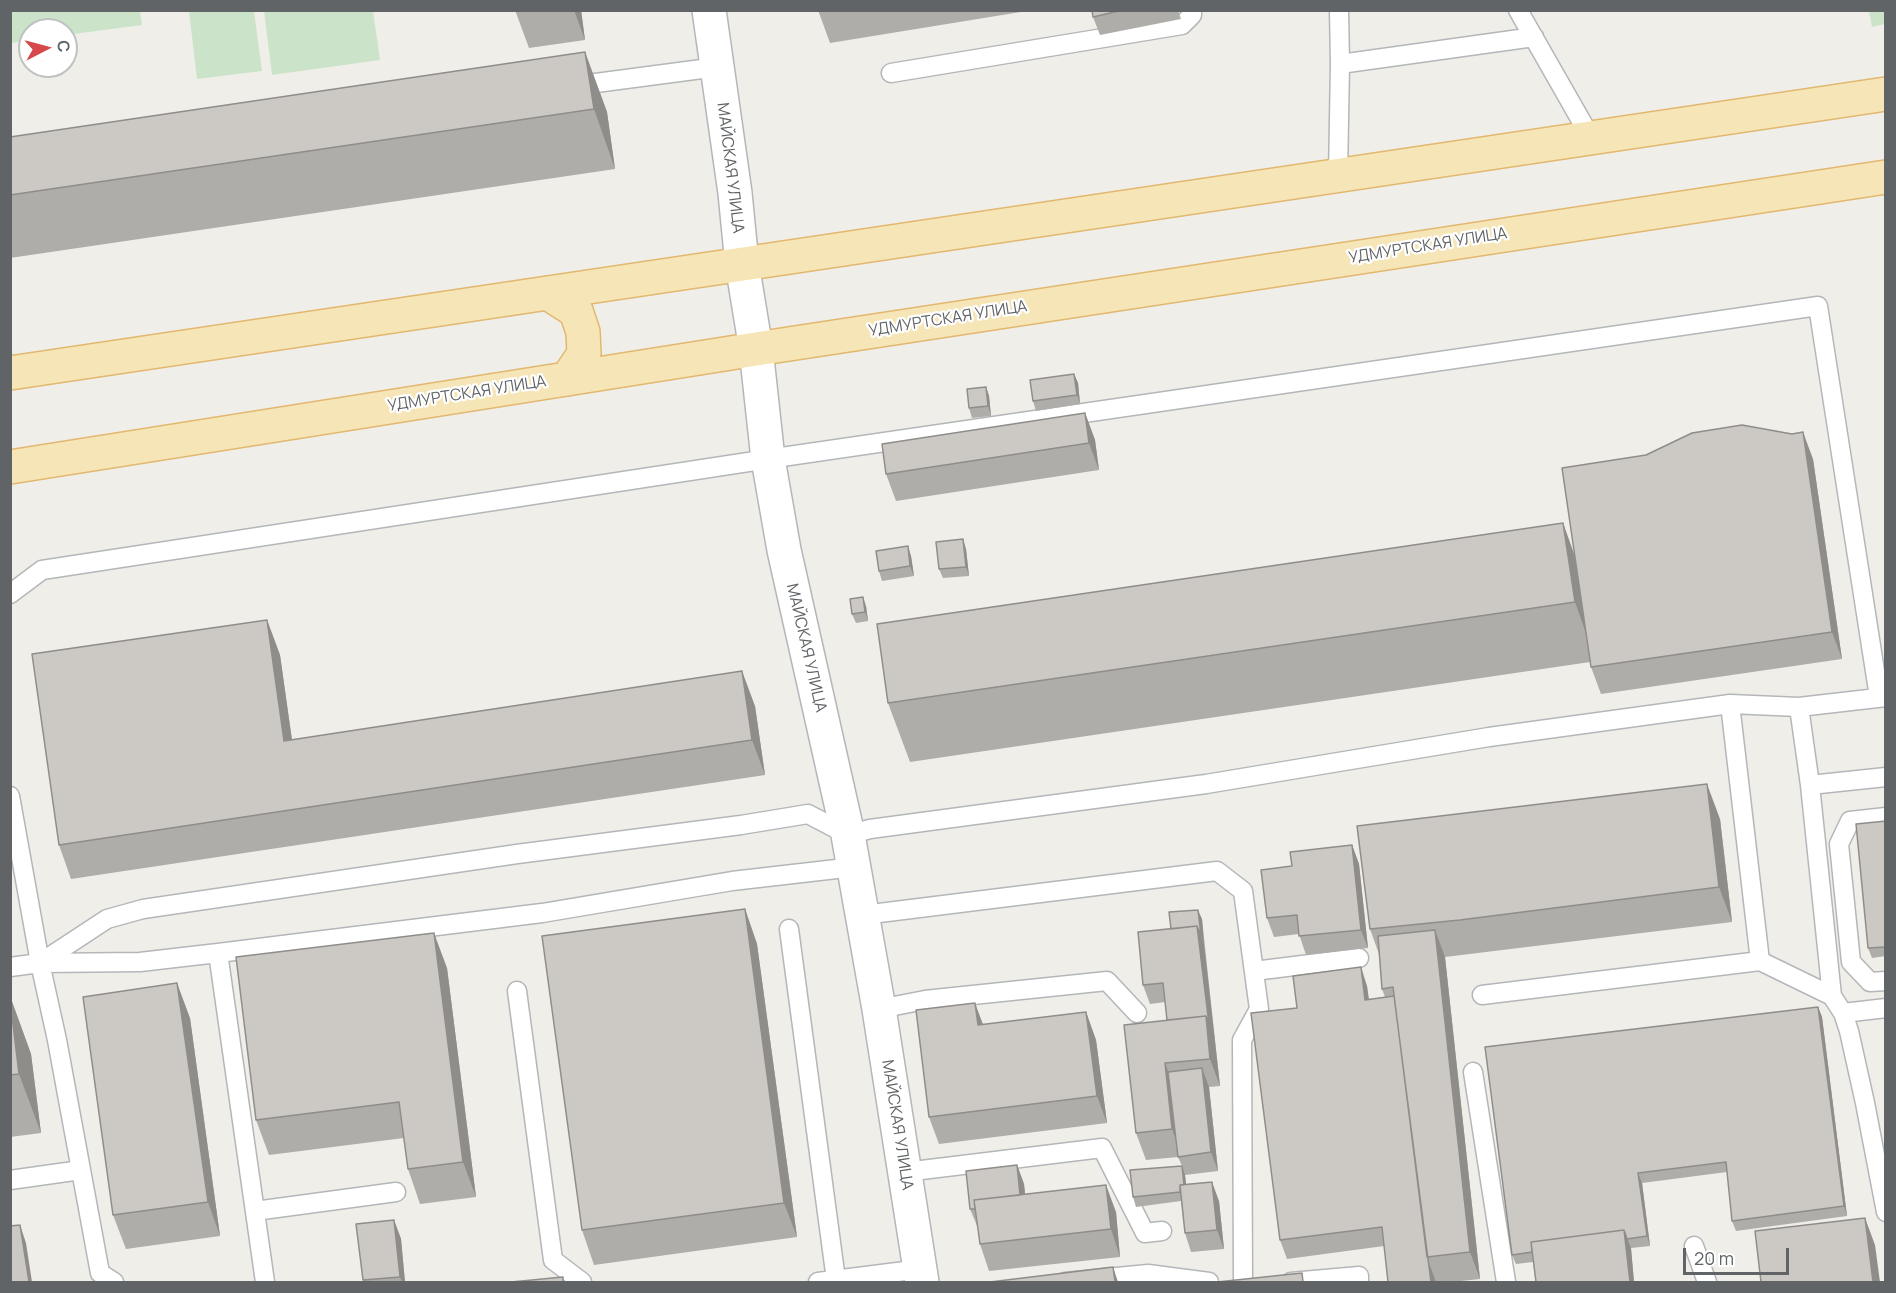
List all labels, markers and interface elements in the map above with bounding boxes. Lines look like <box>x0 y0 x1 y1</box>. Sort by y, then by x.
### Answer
north arrow <box>18 18 78 78</box>
text: С <box>52 39 75 53</box>
street label: МАЙСКАЯ УЛИЦА <box>712 102 748 234</box>
street label: УДМУРТСКАЯ УЛИЦА <box>1347 224 1509 268</box>
street label: УДМУРТСКАЯ УЛИЦА <box>867 297 1029 341</box>
street label: УДМУРТСКАЯ УЛИЦА <box>386 372 548 416</box>
street label: МАЙСКАЯ УЛИЦА <box>782 582 830 714</box>
street label: МАЙСКАЯ УЛИЦА <box>877 1059 917 1191</box>
scale bar <box>1686 1236 1792 1274</box>
text: 20 m <box>1694 1246 1734 1270</box>

